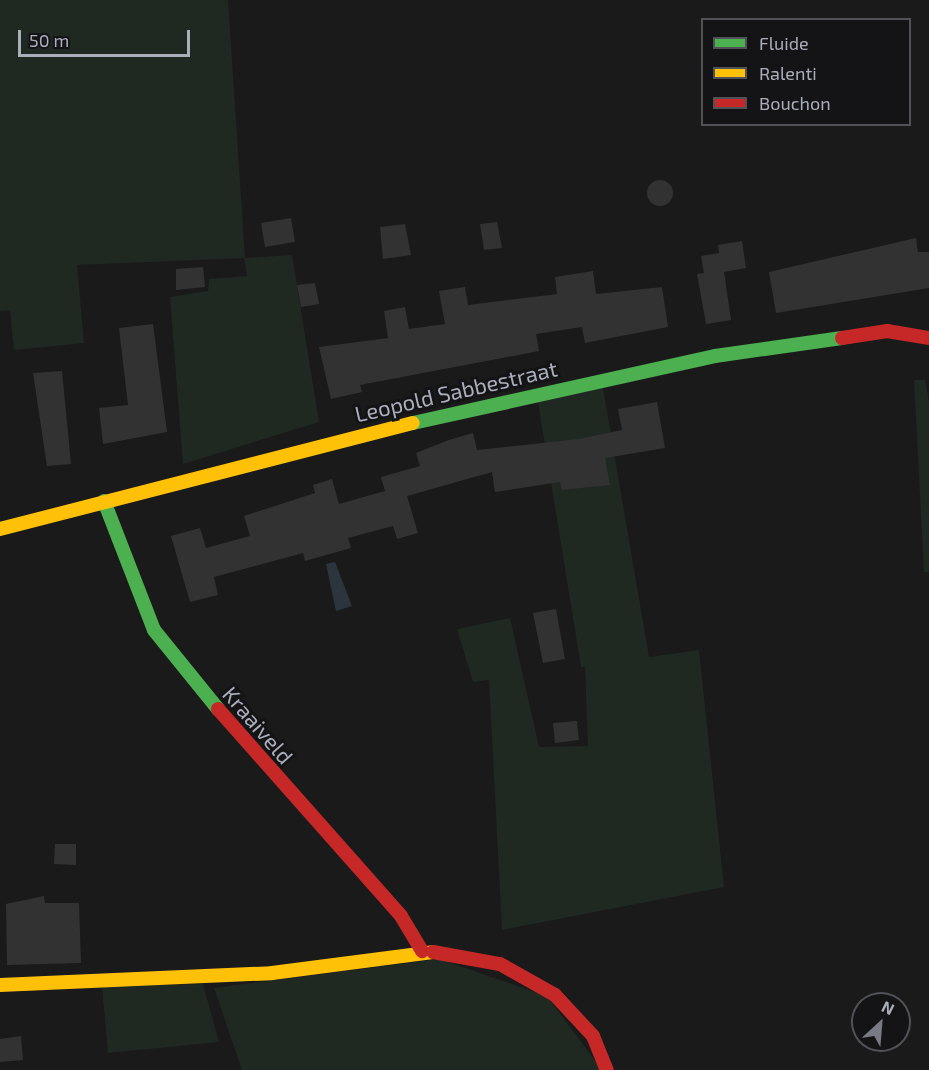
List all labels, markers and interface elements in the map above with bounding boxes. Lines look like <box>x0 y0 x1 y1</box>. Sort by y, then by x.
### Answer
scale bar <box>21 18 194 56</box>
legend <box>701 18 911 126</box>
text: 50 m <box>29 29 69 51</box>
text: Fluide <box>759 32 809 54</box>
text: Ralenti <box>759 62 817 84</box>
text: Bouchon <box>759 92 831 114</box>
street label: Leopold Sabbestraat <box>352 355 560 427</box>
street label: Kraaiveld <box>217 681 299 769</box>
north arrow <box>851 992 911 1052</box>
text: N <box>879 996 898 1018</box>

